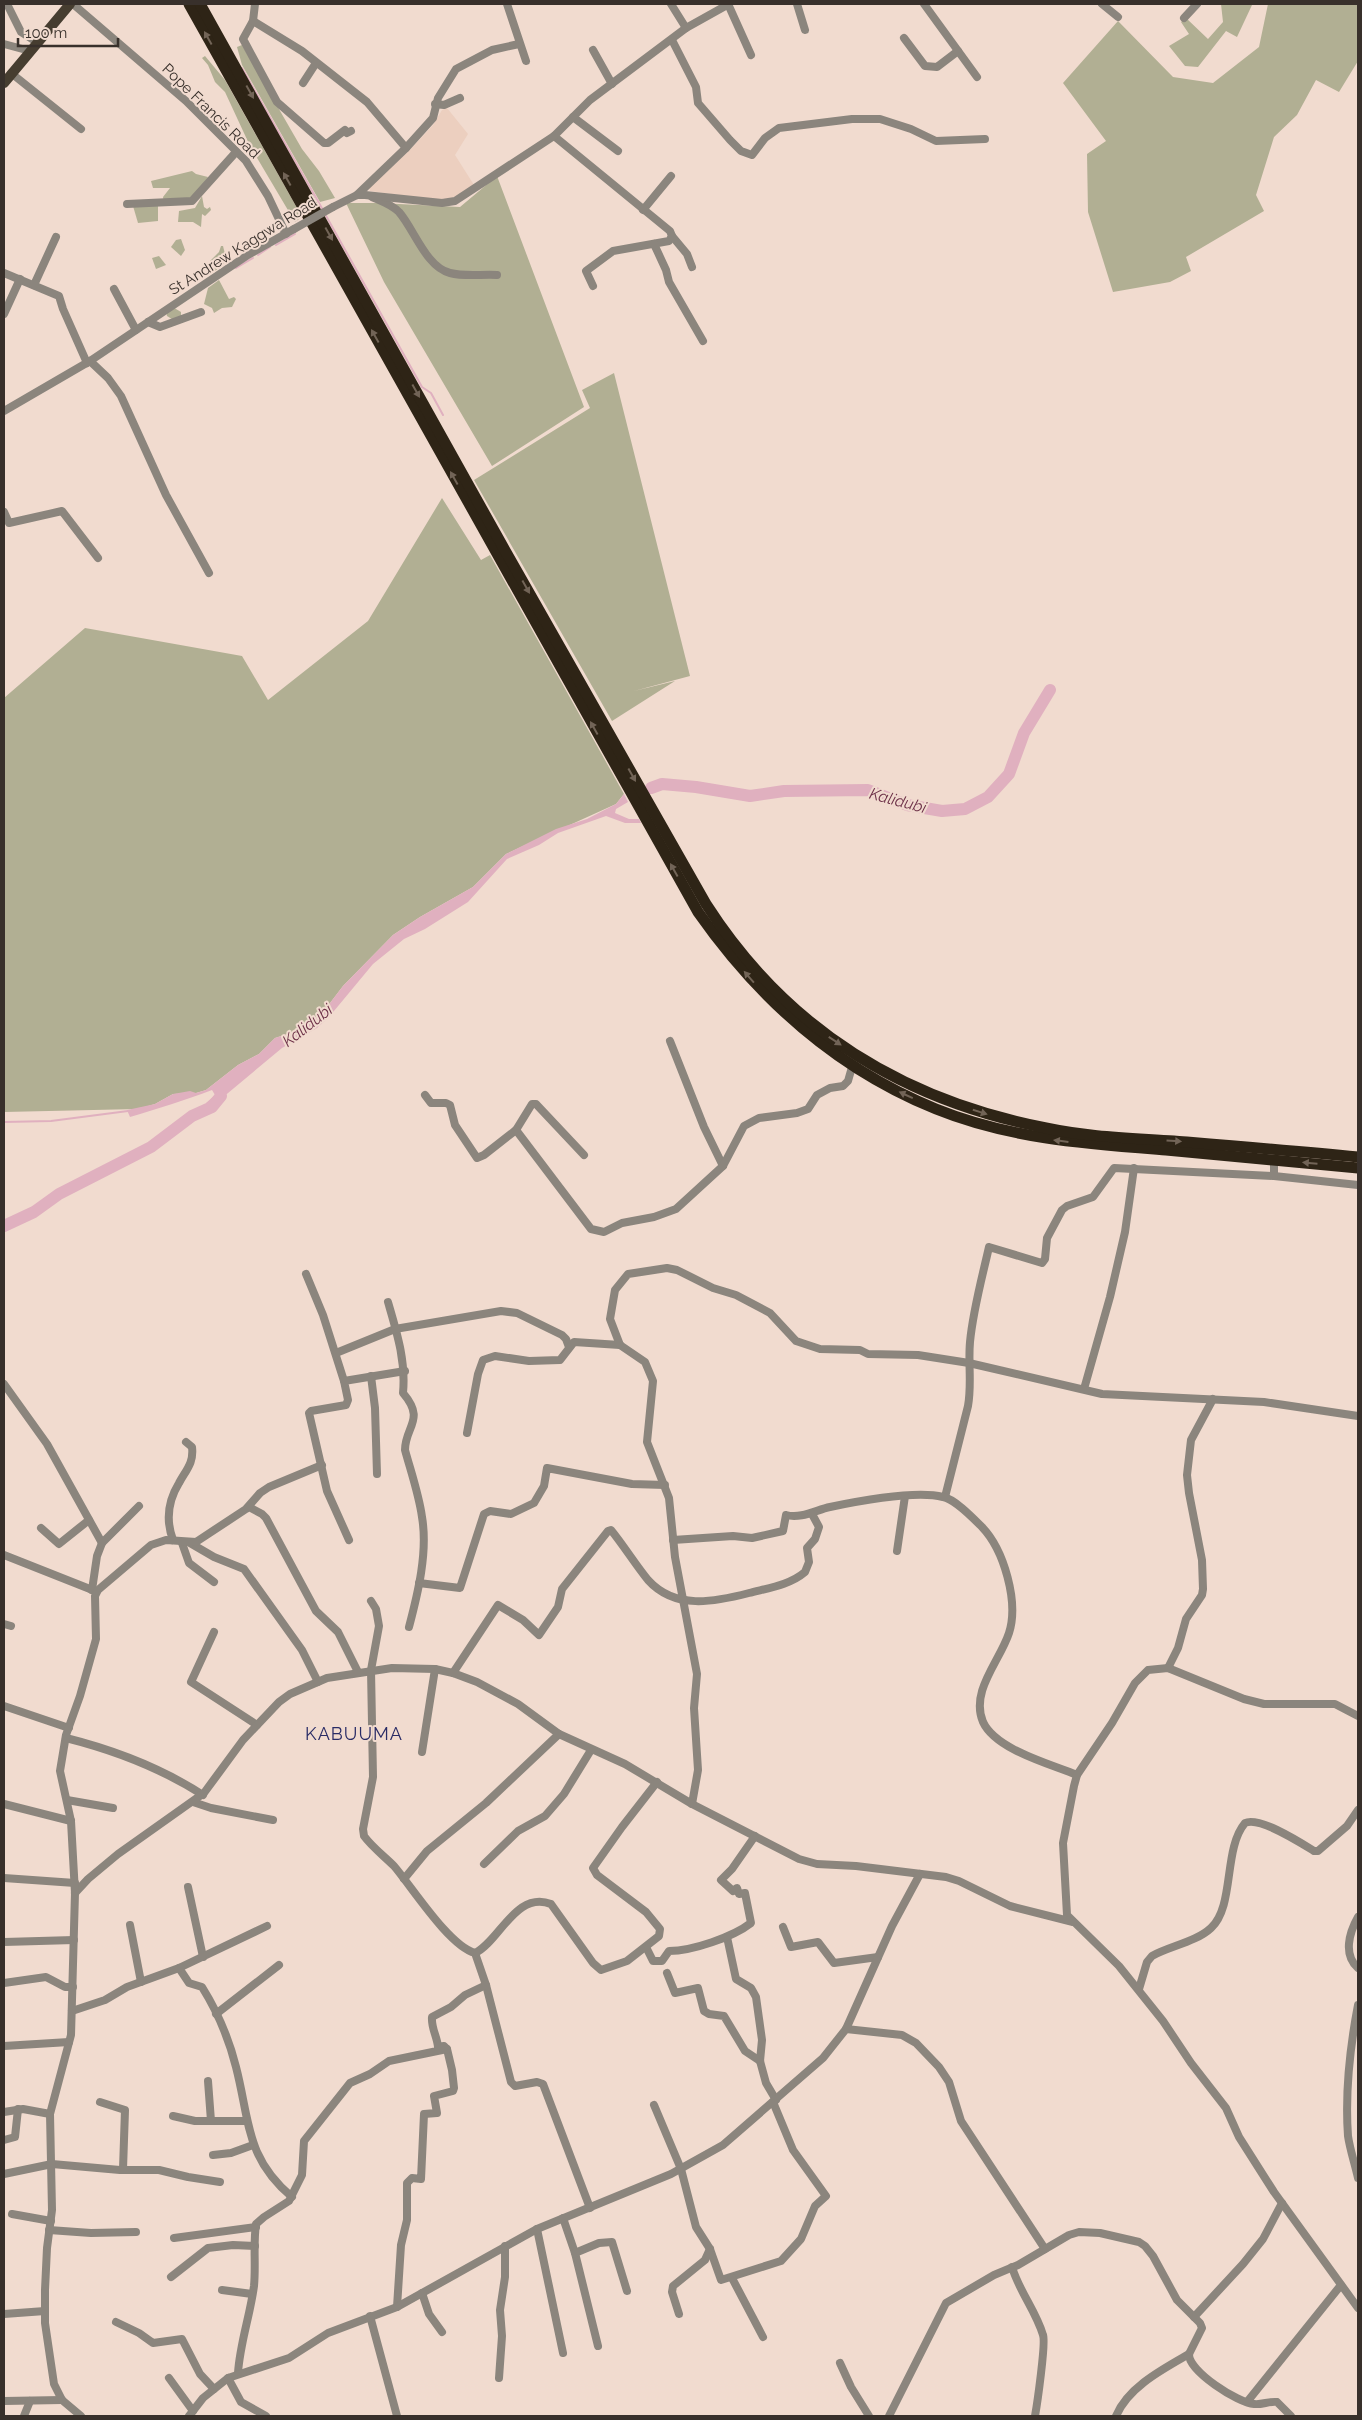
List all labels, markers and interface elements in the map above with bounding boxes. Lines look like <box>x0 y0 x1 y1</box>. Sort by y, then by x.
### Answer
scale bar <box>18 15 118 47</box>
text: 100 m <box>25 24 67 42</box>
one-way arrow <box>204 30 212 45</box>
street label: Pope Francis Road <box>158 60 264 162</box>
one-way arrow <box>245 86 254 99</box>
one-way arrow <box>283 172 291 187</box>
street label: St Andrew Kaggwa Road <box>166 193 320 299</box>
one-way arrow <box>324 227 333 241</box>
one-way arrow <box>371 329 379 344</box>
one-way arrow <box>412 385 421 398</box>
one-way arrow <box>450 472 459 485</box>
one-way arrow <box>522 580 530 595</box>
one-way arrow <box>590 721 599 735</box>
one-way arrow <box>627 768 636 781</box>
water label: Kalidubi <box>867 784 929 817</box>
one-way arrow <box>670 862 678 877</box>
one-way arrow <box>743 971 754 984</box>
water label: Kalidubi <box>279 1000 336 1051</box>
one-way arrow <box>828 1036 841 1045</box>
one-way arrow <box>898 1091 913 1099</box>
one-way arrow <box>972 1109 987 1117</box>
one-way arrow <box>1052 1137 1068 1145</box>
one-way arrow <box>1167 1138 1183 1146</box>
one-way arrow <box>1301 1159 1317 1167</box>
district label: KABUUMA <box>305 1723 403 1744</box>

